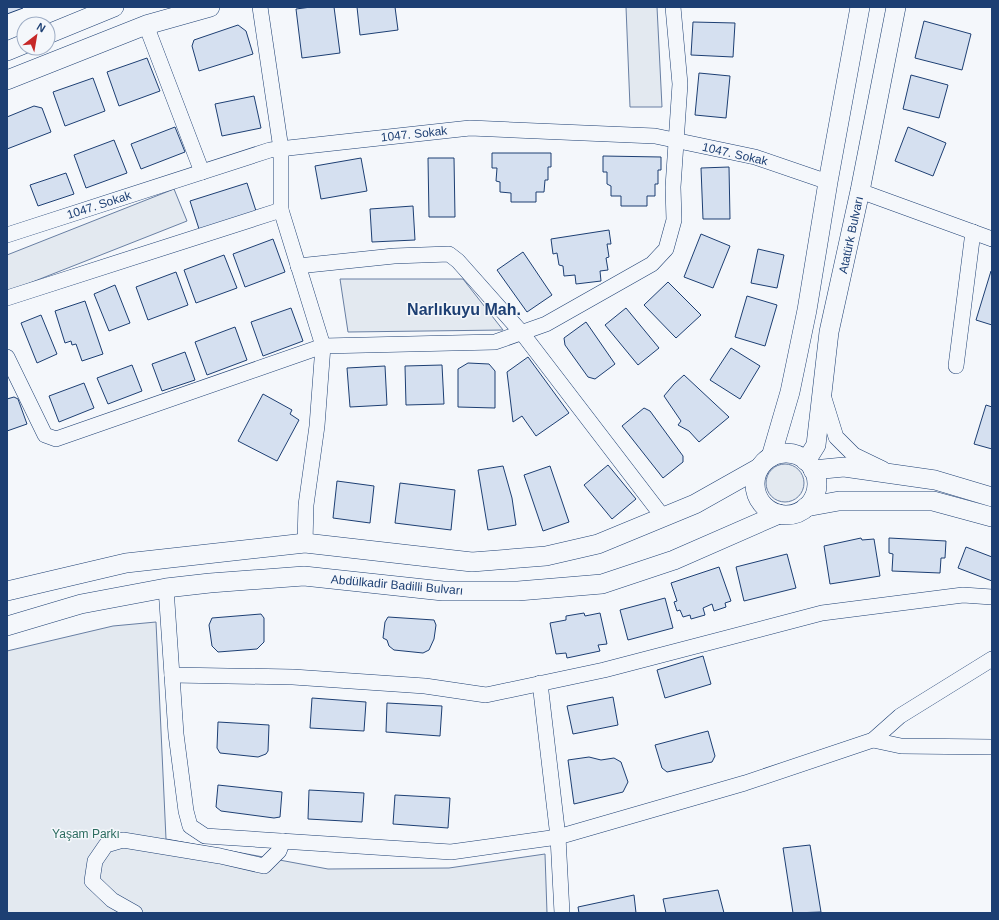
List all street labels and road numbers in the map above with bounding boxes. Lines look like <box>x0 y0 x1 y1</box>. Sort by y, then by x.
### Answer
street label: 1047. Sokak <box>380 123 449 144</box>
street label: 1047. Sokak <box>701 140 770 169</box>
street label: 1047. Sokak <box>65 188 134 222</box>
street label: Atatürk Bulvarı <box>836 195 866 275</box>
street label: Abdülkadir Badilli Bulvarı <box>330 572 464 598</box>

